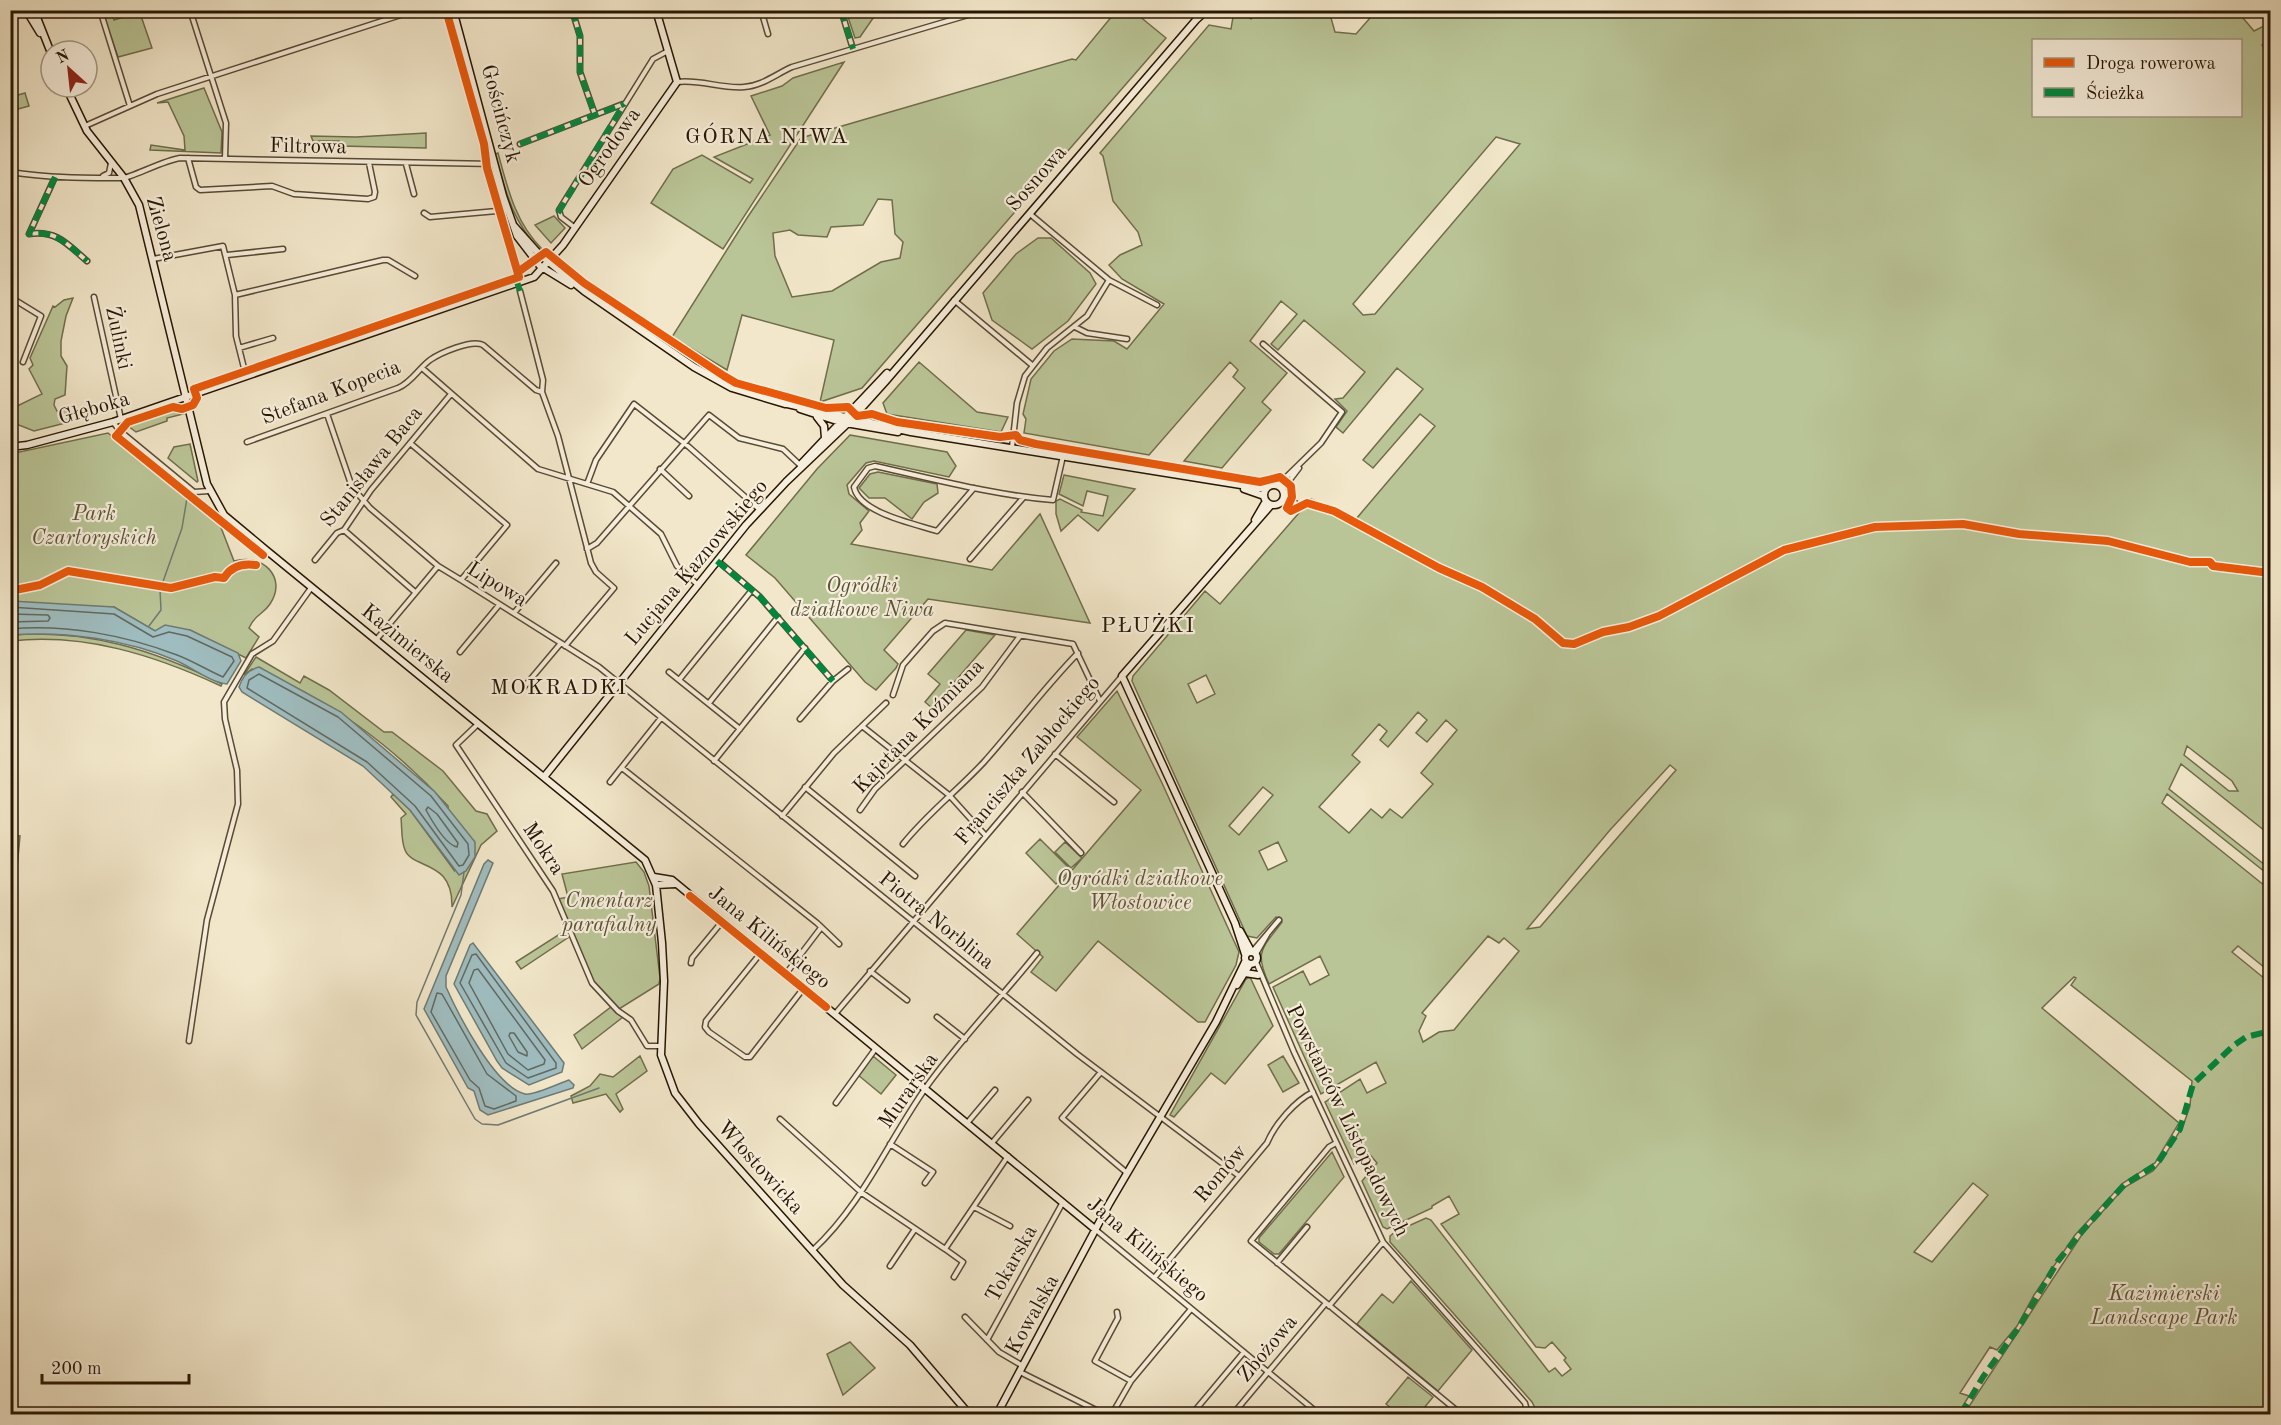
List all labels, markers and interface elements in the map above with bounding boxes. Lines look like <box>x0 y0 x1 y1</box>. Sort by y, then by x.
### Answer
north arrow <box>39 39 99 99</box>
legend <box>2032 39 2242 117</box>
text: N <box>54 47 73 67</box>
text: Droga rowerowa <box>2086 55 2216 73</box>
street label: Gościńczyk <box>477 62 523 166</box>
text: Ścieżka <box>2086 80 2144 103</box>
street label: Ogrodowa <box>575 104 645 192</box>
district label: GÓRNA NIWA <box>685 122 849 148</box>
street label: Filtrowa <box>269 136 347 158</box>
street label: Sosnowa <box>1003 142 1071 216</box>
street label: Zielona <box>142 194 180 264</box>
street label: Żulinki <box>101 304 139 372</box>
street label: Stefana Kopecia <box>259 357 403 429</box>
street label: Głęboka <box>56 389 132 429</box>
street label: Stanisława Baca <box>317 403 427 531</box>
street label: Lucjana Kaznowskiego <box>622 476 772 650</box>
park label: Park Czartoryskich <box>31 504 157 549</box>
street label: Lipowa <box>463 558 531 612</box>
park label: Ogródki działkowe Niwa <box>790 576 934 621</box>
street label: Kazimierska <box>357 601 457 687</box>
district label: PŁUŻKI <box>1101 612 1195 637</box>
street label: Kajetana Koźmiana <box>850 656 988 798</box>
street label: Franciszka Zabłockiego <box>951 673 1105 849</box>
district label: MOKRADKI <box>490 677 628 699</box>
street label: Mokra <box>518 819 568 879</box>
street label: Piotra Norblina <box>874 868 998 974</box>
park label: Ogródki działkowe Włostowice <box>1057 869 1223 914</box>
street label: Jana Kilińskiego <box>704 882 834 994</box>
park label: Cmentarz parafialny <box>560 891 657 936</box>
street label: Powstańców Listopadowych <box>1282 1002 1412 1240</box>
street label: Murarska <box>875 1049 943 1133</box>
street label: Włostowicka <box>713 1117 807 1219</box>
street label: Romów <box>1191 1141 1251 1207</box>
street label: Jana Kilińskiego <box>1083 1194 1211 1306</box>
street label: Tokarska <box>982 1222 1042 1306</box>
street label: Kowalska <box>1002 1271 1064 1359</box>
park label: Kazimierski Landscape Park <box>2090 1284 2237 1329</box>
street label: Zbożowa <box>1234 1312 1302 1386</box>
scale bar <box>42 1347 189 1385</box>
text: 200 m <box>51 1360 102 1378</box>

